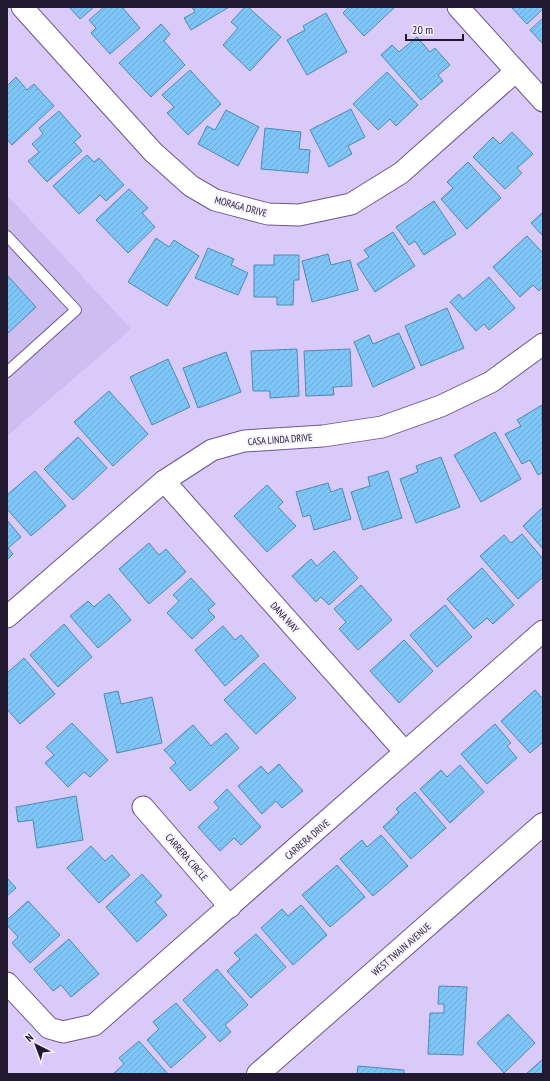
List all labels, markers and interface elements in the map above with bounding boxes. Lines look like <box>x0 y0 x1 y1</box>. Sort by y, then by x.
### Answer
scale bar <box>406 16 463 42</box>
text: 20 m <box>412 22 433 37</box>
street label: MORAGA DRIVE <box>213 193 268 220</box>
street label: CASA LINDA DRIVE <box>247 431 313 448</box>
street label: DANA WAY <box>268 599 302 636</box>
street label: CARRERA DRIVE <box>282 816 332 862</box>
street label: CARRERA CIRCLE <box>163 831 211 884</box>
street label: WEST TWAIN AVENUE <box>369 920 434 979</box>
north arrow <box>16 1025 56 1065</box>
text: N <box>22 1030 36 1045</box>

